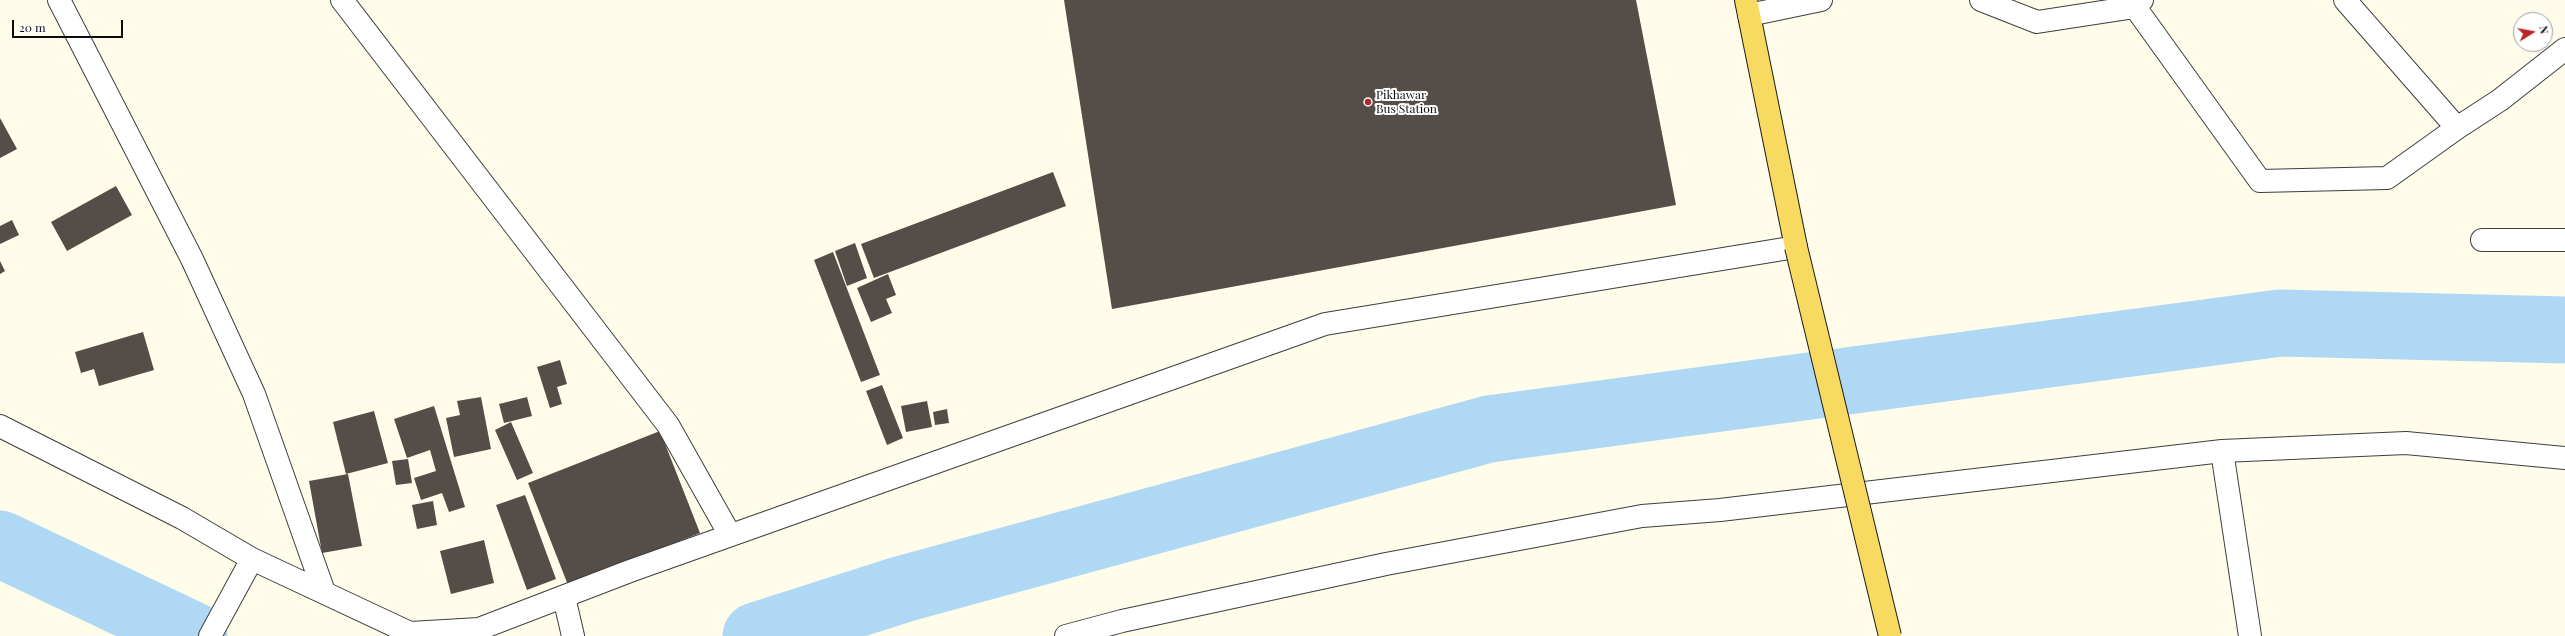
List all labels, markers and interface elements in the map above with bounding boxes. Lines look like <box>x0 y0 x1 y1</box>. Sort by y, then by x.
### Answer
scale bar <box>14 12 125 38</box>
north arrow <box>2513 12 2553 52</box>
text: 20 m <box>19 19 46 35</box>
text: N <box>2536 24 2552 35</box>
place label: Pikhawar Bus Station <box>1376 88 1437 116</box>
marker: Pikhawar Bus Station <box>1363 97 1373 107</box>

